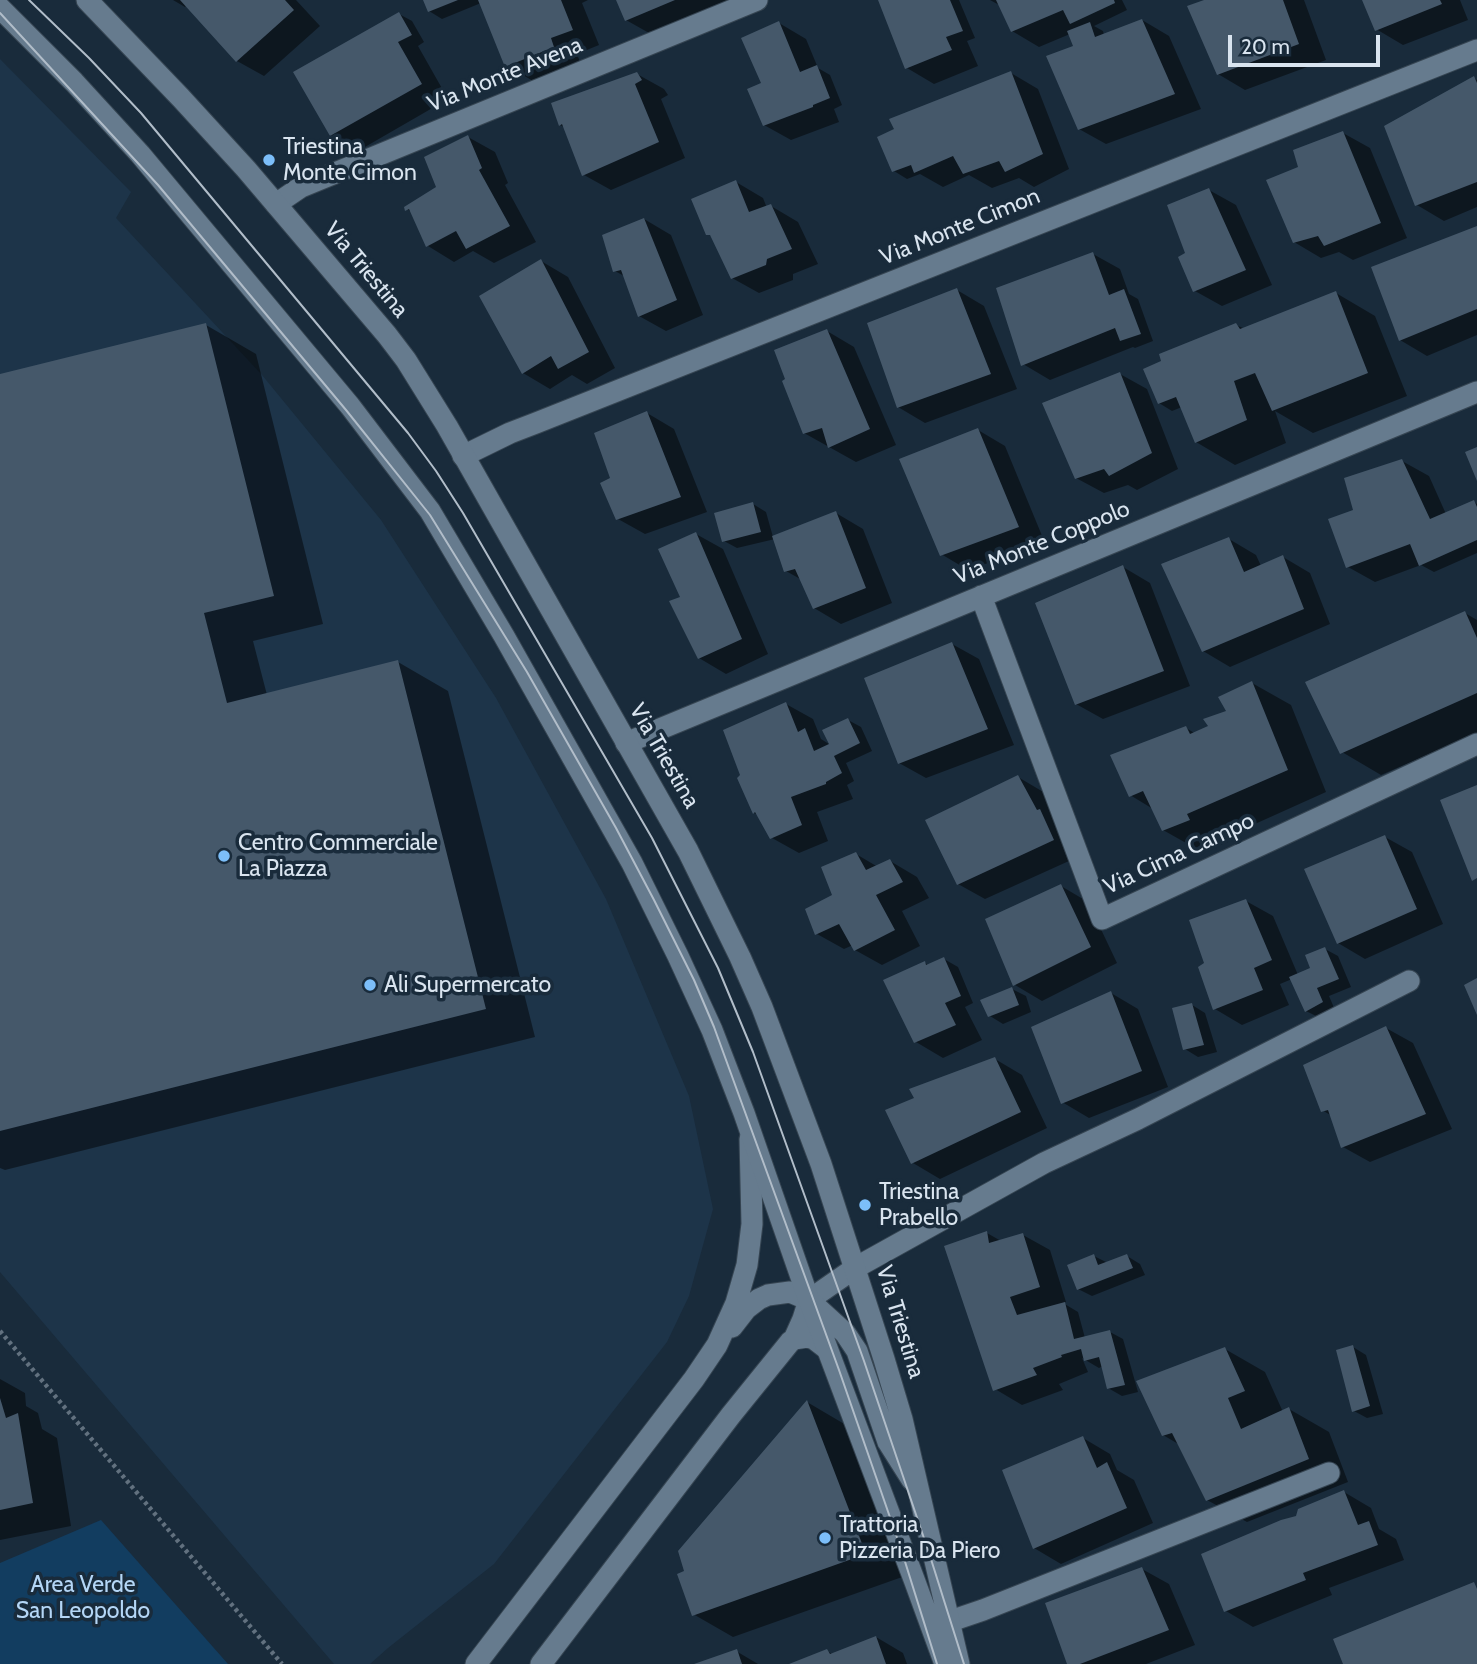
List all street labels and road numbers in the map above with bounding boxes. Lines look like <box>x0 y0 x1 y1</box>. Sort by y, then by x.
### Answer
street label: Via Monte Avena <box>424 31 586 119</box>
street label: Via Monte Cimon <box>876 182 1044 272</box>
street label: Via Triestina <box>318 217 414 323</box>
street label: Via Monte Coppolo <box>950 495 1134 591</box>
street label: Via Triestina <box>623 699 705 813</box>
street label: Via Cima Campo <box>1099 807 1259 901</box>
street label: Via Triestina <box>870 1262 930 1382</box>

